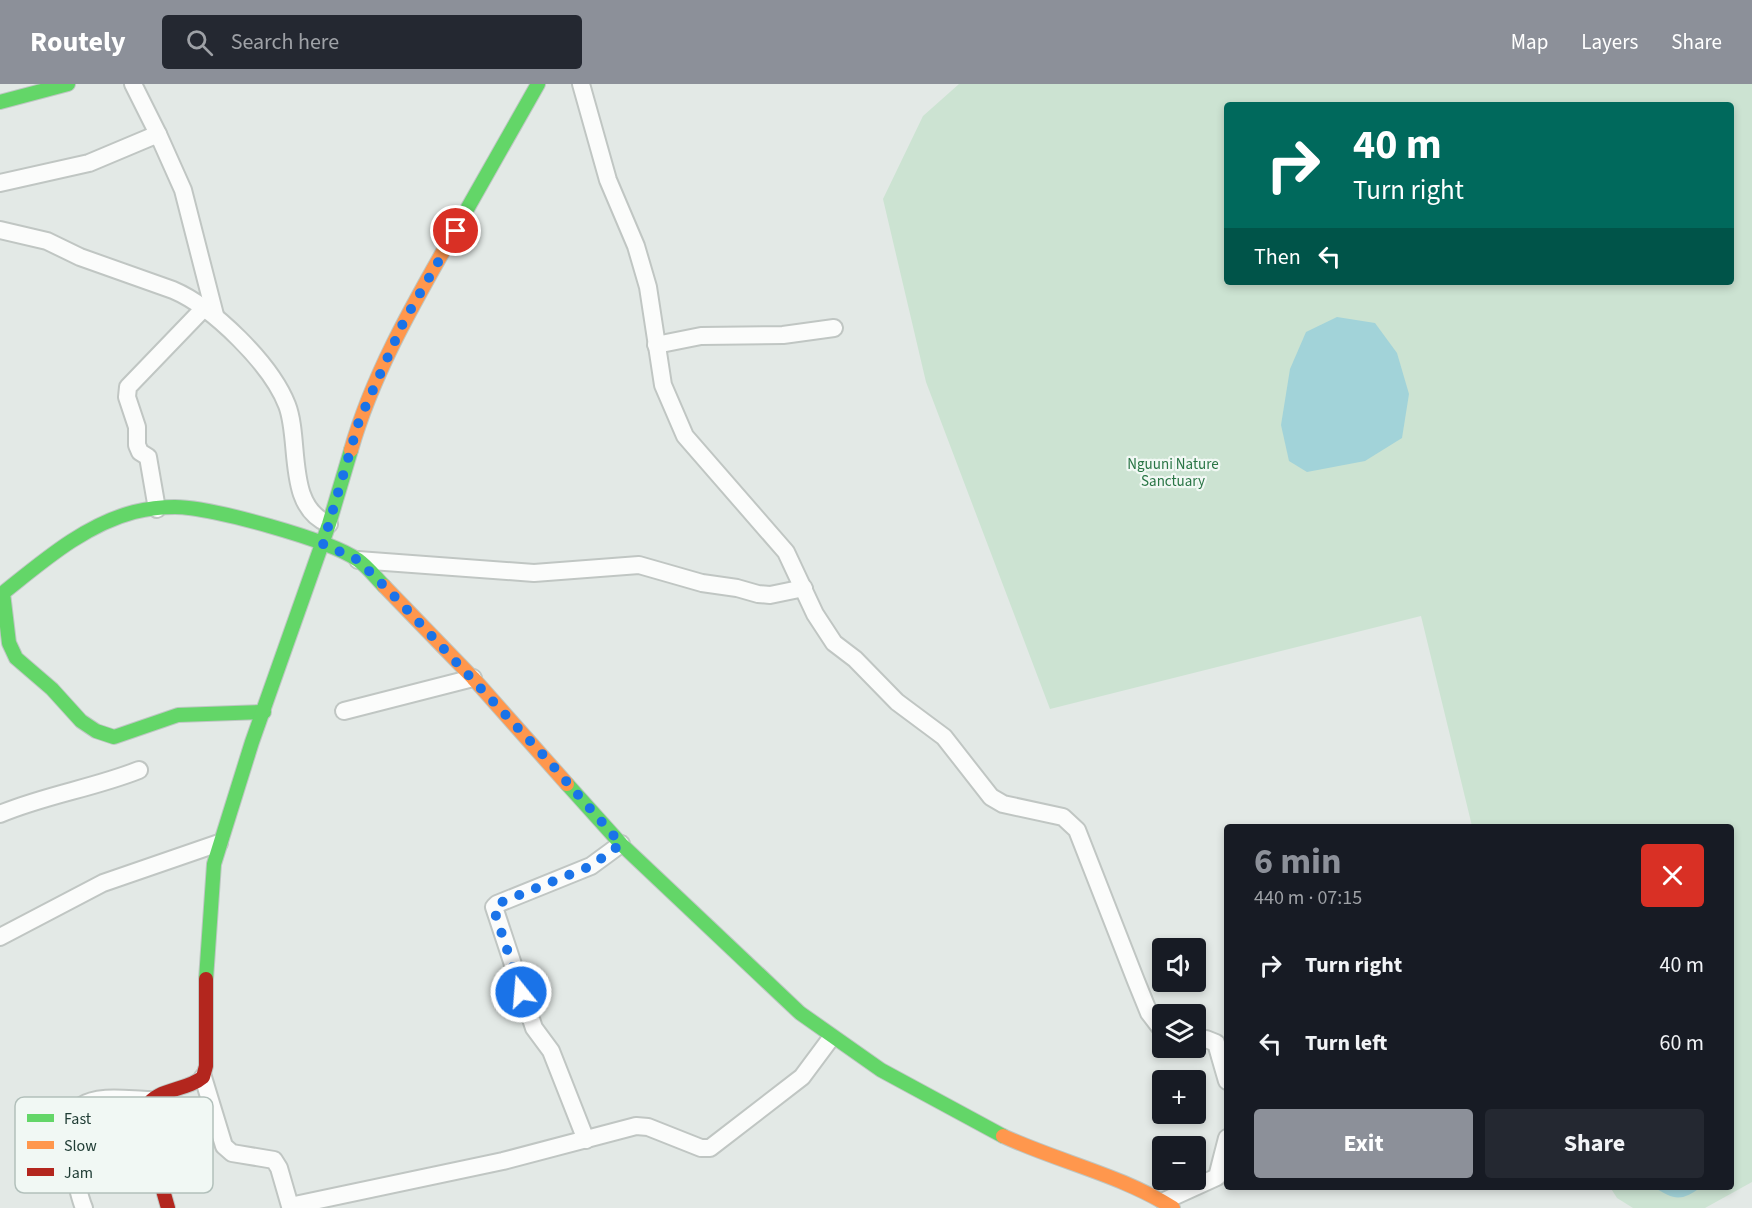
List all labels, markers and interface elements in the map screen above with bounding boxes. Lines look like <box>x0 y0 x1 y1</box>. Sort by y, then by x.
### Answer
search box <box>162 15 582 69</box>
text: Routely <box>30 22 126 62</box>
icon: search <box>183 26 216 59</box>
text: Search here <box>231 26 339 58</box>
text: Map <box>1511 27 1548 57</box>
text: Layers <box>1581 27 1638 57</box>
text: Share <box>1671 27 1722 57</box>
text: 40 m <box>1353 115 1442 175</box>
icon: right <box>1254 126 1332 204</box>
text: Turn right <box>1353 171 1464 210</box>
pin <box>430 205 481 256</box>
icon: arrive <box>439 214 472 247</box>
icon: left <box>1313 240 1346 273</box>
text: Then <box>1254 241 1301 273</box>
park label: Nguuni Nature Sanctuary <box>1127 454 1219 492</box>
text: 6 min <box>1254 836 1342 887</box>
button: close <box>1641 844 1704 907</box>
text: 440 m · 07:15 <box>1254 884 1362 912</box>
map controls <box>1152 938 1206 1190</box>
button: sound <box>1152 938 1206 992</box>
icon: right <box>1254 949 1287 982</box>
text: Turn right <box>1305 949 1402 981</box>
text: 40 m <box>1659 949 1704 981</box>
position arrow <box>489 960 553 1024</box>
button: layers <box>1152 1004 1206 1058</box>
icon: left <box>1254 1027 1287 1060</box>
text: Turn left <box>1305 1027 1387 1059</box>
text: 60 m <box>1659 1027 1704 1059</box>
button: + <box>1152 1070 1206 1124</box>
legend <box>15 1097 213 1193</box>
text: Fast <box>64 1108 92 1130</box>
button: Exit <box>1254 1109 1473 1178</box>
button: Share <box>1485 1109 1704 1178</box>
text: Slow <box>64 1135 97 1157</box>
button: − <box>1152 1136 1206 1190</box>
text: Jam <box>64 1162 93 1184</box>

